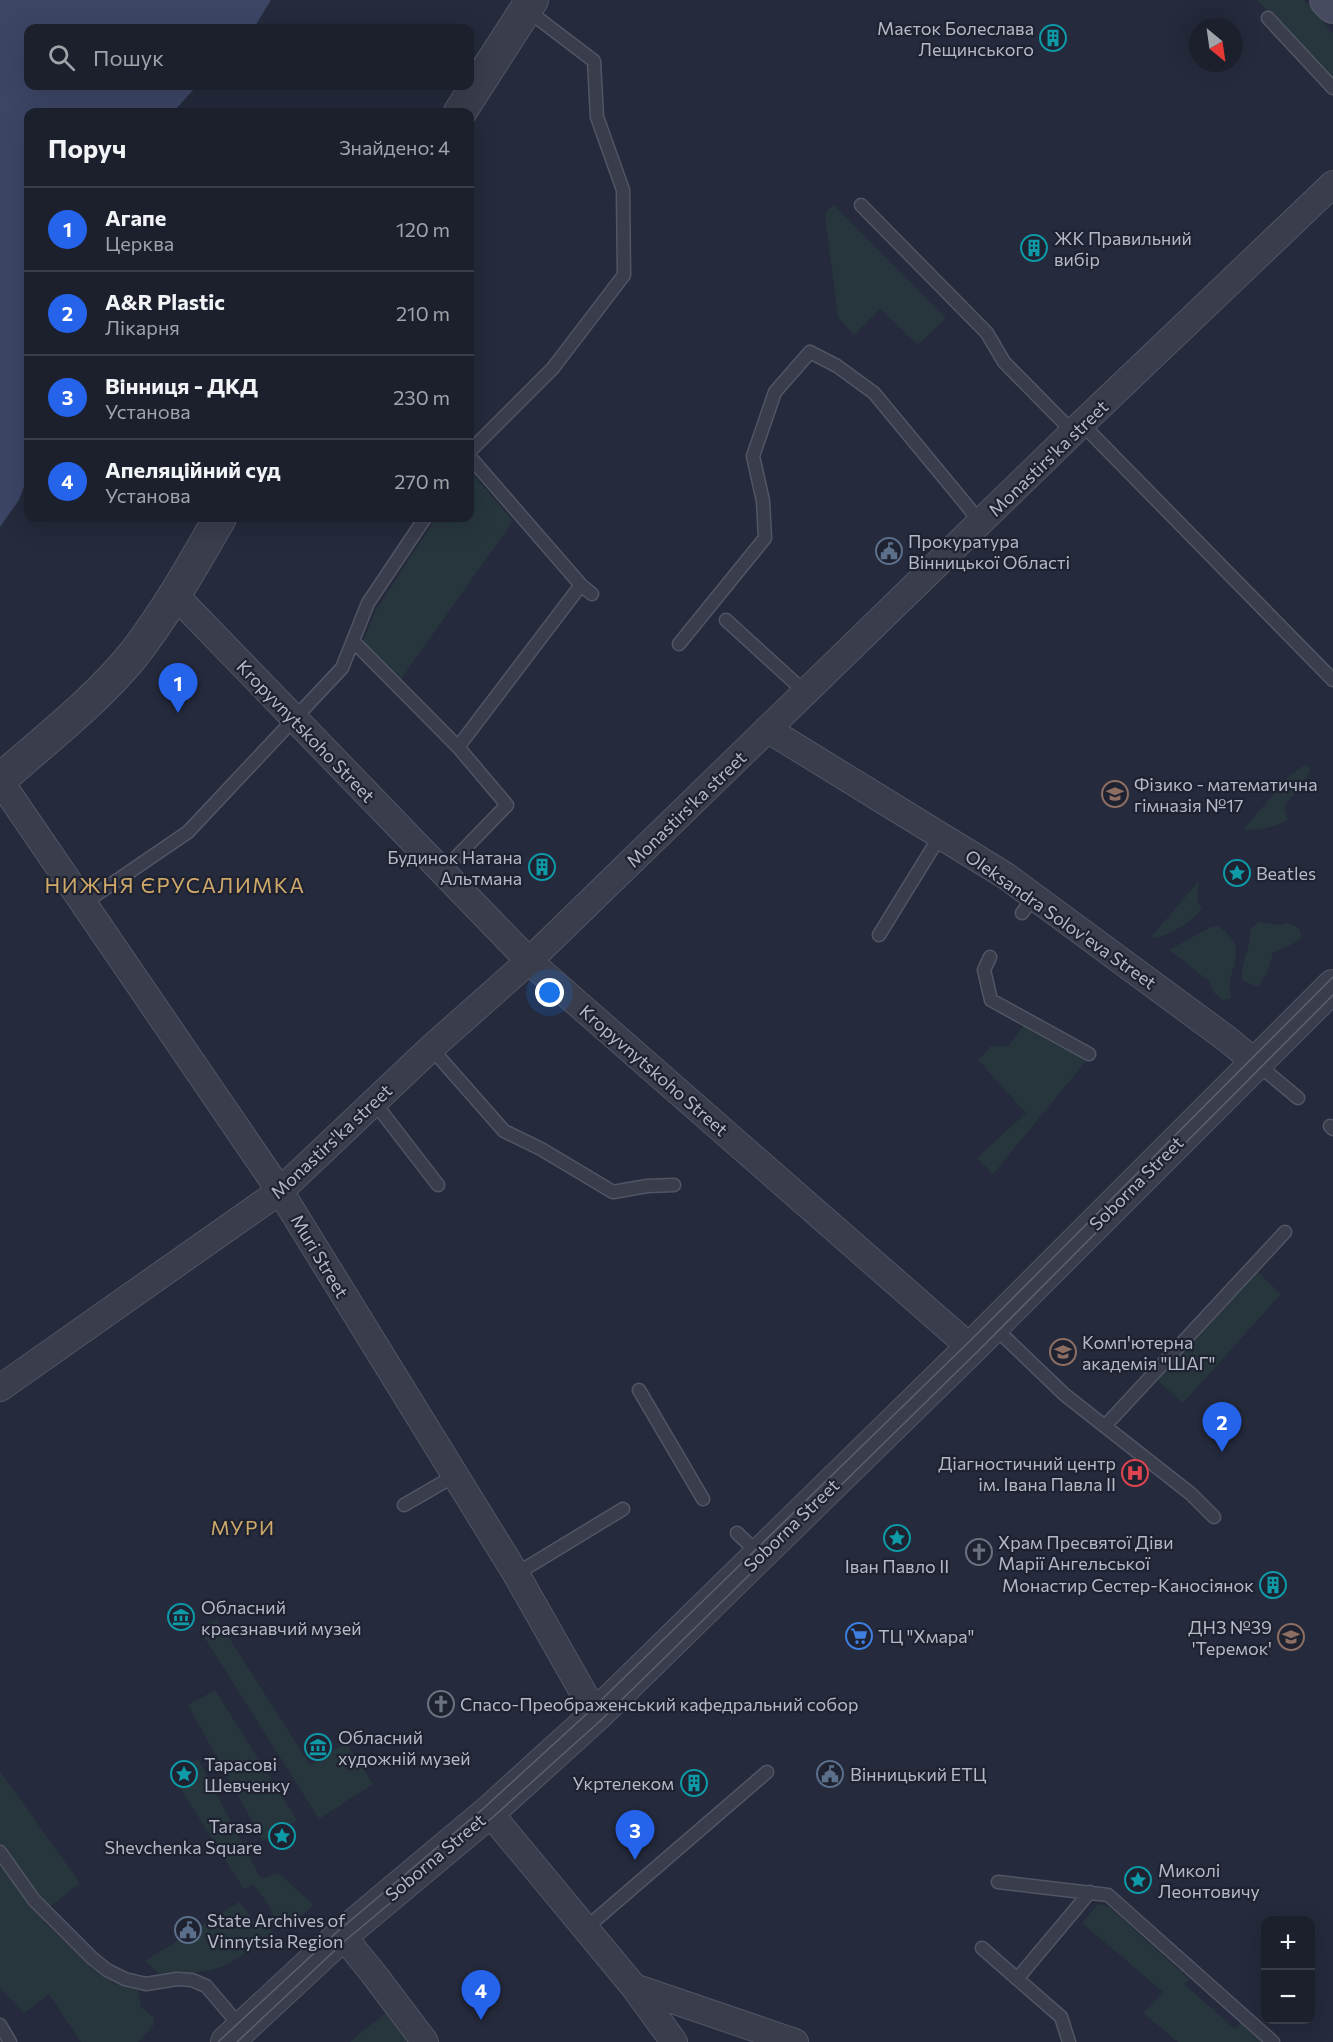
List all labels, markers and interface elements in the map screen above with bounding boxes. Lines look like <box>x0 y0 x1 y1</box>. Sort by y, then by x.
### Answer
place label: Маєток Болеслава Лещинського <box>877 17 1034 60</box>
north arrow <box>1189 18 1243 72</box>
building icon: Маєток Болеслава Лещинського <box>1038 23 1068 53</box>
search box <box>24 24 474 90</box>
icon: search <box>45 41 78 74</box>
text: Пошук <box>93 44 164 71</box>
text: Поруч <box>48 132 126 163</box>
text: Знайдено: 4 <box>339 135 450 159</box>
text: Агапе <box>105 204 166 231</box>
text: 1 <box>63 217 72 241</box>
text: 120 m <box>396 217 450 241</box>
place label: ЖК Правильний вибір <box>1054 227 1192 270</box>
text: Церква <box>105 231 174 255</box>
building icon: ЖК Правильний вибір <box>1019 233 1049 263</box>
text: A&R Plastic <box>105 288 225 315</box>
text: 2 <box>62 301 73 325</box>
text: 210 m <box>396 301 450 325</box>
text: Лікарня <box>105 315 180 339</box>
text: Вінниця - ДКД <box>105 372 258 399</box>
text: 3 <box>62 385 73 409</box>
text: 230 m <box>393 385 450 409</box>
street label: Monastirs'ka street <box>984 395 1112 521</box>
text: Установа <box>105 399 191 423</box>
text: Апеляційний суд <box>105 456 281 483</box>
text: 4 <box>61 469 74 493</box>
text: 270 m <box>394 469 450 493</box>
text: Установа <box>105 483 191 507</box>
place label: Прокуратура Вінницької Області <box>908 530 1070 573</box>
public building icon: Прокуратура Вінницької Області <box>874 536 904 566</box>
street label: Kropyvnytskoho Street <box>232 655 380 807</box>
pin: 1 <box>158 664 198 713</box>
street label: Monastirs'ka street <box>622 746 750 872</box>
place label: Фізико - математична гімназія №17 <box>1134 773 1318 816</box>
school or university icon: Фізико - математична гімназія №17 <box>1100 779 1130 809</box>
street label: Oleksandra Solov'eva Street <box>961 845 1161 993</box>
place label: Будинок Натана Альтмана <box>387 846 522 889</box>
building icon: Будинок Натана Альтмана <box>527 852 557 882</box>
place icon: Beatles <box>1222 858 1252 888</box>
place label: Beatles <box>1256 862 1316 884</box>
district label: НИЖНЯ ЄРУСАЛИМКА <box>45 872 305 897</box>
your location <box>535 978 564 1007</box>
street label: Kropyvnytskoho Street <box>575 1000 733 1140</box>
street label: Monastirs'ka street <box>266 1079 396 1203</box>
street label: Soborna Street <box>1084 1131 1188 1235</box>
street label: Muri Street <box>287 1210 353 1302</box>
place label: Комп'ютерна академія "ШАГ" <box>1082 1331 1215 1374</box>
school or university icon: Комп'ютерна академія "ШАГ" <box>1048 1337 1078 1367</box>
pin: 2 <box>1202 1402 1242 1452</box>
place label: Діагностичний центр ім. Івана Павла II <box>938 1452 1116 1495</box>
hospital icon: Діагностичний центр ім. Івана Павла II <box>1120 1458 1150 1488</box>
street label: Soborna Street <box>739 1474 843 1576</box>
district label: МУРИ <box>210 1515 276 1539</box>
place icon: Іван Павло II <box>882 1523 912 1553</box>
place label: Храм Пресвятої Діви Марії Ангельської <box>998 1531 1173 1574</box>
church icon: Храм Пресвятої Діви Марії Ангельської <box>964 1537 994 1567</box>
place label: Іван Павло II <box>845 1555 949 1577</box>
building icon: Монастир Сестер-Каносіянок <box>1258 1570 1288 1600</box>
place label: Монастир Сестер-Каносіянок <box>1002 1574 1254 1596</box>
place label: Обласний краєзнавчий музей <box>201 1596 362 1639</box>
museum icon: Обласний краєзнавчий музей <box>166 1602 196 1632</box>
place label: ДНЗ №39 'Теремок' <box>1188 1616 1272 1659</box>
supermarket icon: ТЦ "Хмара" <box>844 1621 874 1651</box>
school or university icon: ДНЗ №39 'Теремок' <box>1276 1622 1306 1652</box>
place label: ТЦ "Хмара" <box>878 1625 974 1647</box>
church icon: Спасо-Преображенський кафедральний собор <box>426 1689 456 1719</box>
place label: Спасо-Преображенський кафедральний собор <box>460 1693 859 1715</box>
place label: Обласний художній музей <box>338 1726 471 1769</box>
museum icon: Обласний художній музей <box>303 1732 333 1762</box>
place label: Тарасові Шевченку <box>204 1753 290 1796</box>
place icon: Тарасові Шевченку <box>169 1759 199 1789</box>
public building icon: Вінницький ЕТЦ <box>815 1759 845 1789</box>
place label: Вінницький ЕТЦ <box>850 1763 987 1785</box>
building icon: Укртелеком <box>679 1768 709 1798</box>
place label: Укртелеком <box>572 1772 674 1794</box>
street label: Soborna Street <box>380 1809 490 1905</box>
pin: 3 <box>616 1810 654 1860</box>
place label: Tarasa Shevchenka Square <box>104 1815 262 1858</box>
place icon: Tarasa Shevchenka Square <box>267 1821 297 1851</box>
place label: Миколі Леонтовичу <box>1158 1859 1260 1902</box>
place icon: Миколі Леонтовичу <box>1123 1865 1153 1895</box>
place label: State Archives of Vinnytsia Region <box>207 1909 346 1952</box>
public building icon: State Archives of Vinnytsia Region <box>173 1915 203 1945</box>
map controls <box>1261 1916 1315 2024</box>
button: + <box>1261 1916 1315 1970</box>
pin: 4 <box>462 1970 500 2020</box>
button: − <box>1261 1970 1315 2024</box>

